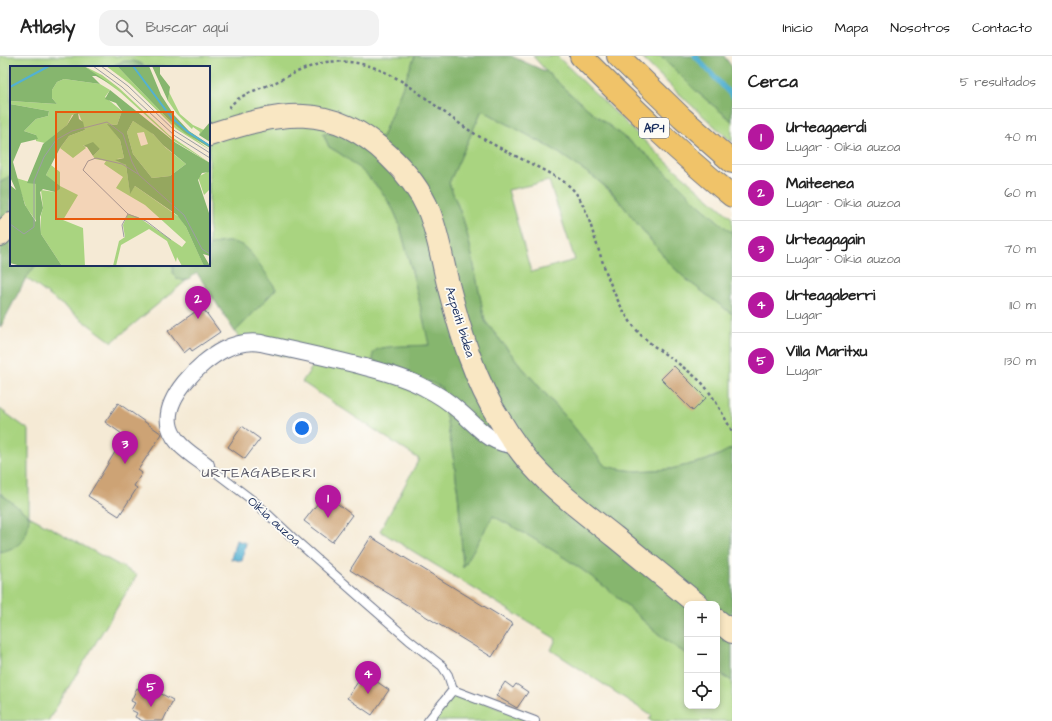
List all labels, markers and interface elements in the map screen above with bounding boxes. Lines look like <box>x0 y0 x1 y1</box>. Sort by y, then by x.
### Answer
search box <box>99 10 379 46</box>
text: Atlasly <box>20 14 75 41</box>
icon: search <box>113 17 135 39</box>
text: Buscar aquí <box>145 17 228 38</box>
text: Inicio <box>782 18 813 38</box>
text: Mapa <box>835 18 868 38</box>
text: Nosotros <box>890 18 950 38</box>
text: Contacto <box>972 18 1032 38</box>
inset map <box>10 66 210 266</box>
text: Cerca <box>748 70 798 94</box>
text: 5 resultados <box>960 73 1036 91</box>
text: Urteagaerdi <box>786 117 866 138</box>
road number: AP-1 <box>639 118 669 138</box>
text: 1 <box>760 128 762 146</box>
text: 40 m <box>1004 128 1036 146</box>
text: Lugar · Oikia auzoa <box>786 138 900 156</box>
text: Maiteenea <box>786 173 854 194</box>
text: 2 <box>757 184 765 202</box>
text: 60 m <box>1004 184 1036 202</box>
text: Lugar · Oikia auzoa <box>786 194 900 212</box>
text: Urteagagain <box>786 229 865 250</box>
text: 3 <box>758 240 764 258</box>
text: 70 m <box>1004 240 1036 258</box>
text: Lugar · Oikia auzoa <box>786 250 900 268</box>
street label: Azpeiti bidea <box>441 284 479 360</box>
text: Urteagaberri <box>786 285 875 306</box>
pin: 2 <box>185 286 211 319</box>
text: 4 <box>757 296 765 314</box>
text: 110 m <box>1009 296 1036 314</box>
text: Lugar <box>786 306 822 324</box>
text: Villa Maritxu <box>786 341 867 362</box>
text: 5 <box>756 352 766 370</box>
text: 130 m <box>1004 352 1036 370</box>
text: Lugar <box>786 362 822 380</box>
your location <box>292 418 312 438</box>
pin: 3 <box>112 431 138 464</box>
district label: URTEAGABERRI <box>202 463 316 483</box>
pin: 1 <box>315 485 341 518</box>
street label: Oikia auzoa <box>243 492 305 550</box>
map controls <box>684 601 720 709</box>
button: + <box>684 601 720 637</box>
button: − <box>684 637 720 673</box>
pin: 4 <box>355 661 381 694</box>
button: locate <box>684 673 720 709</box>
pin: 5 <box>138 674 164 707</box>

